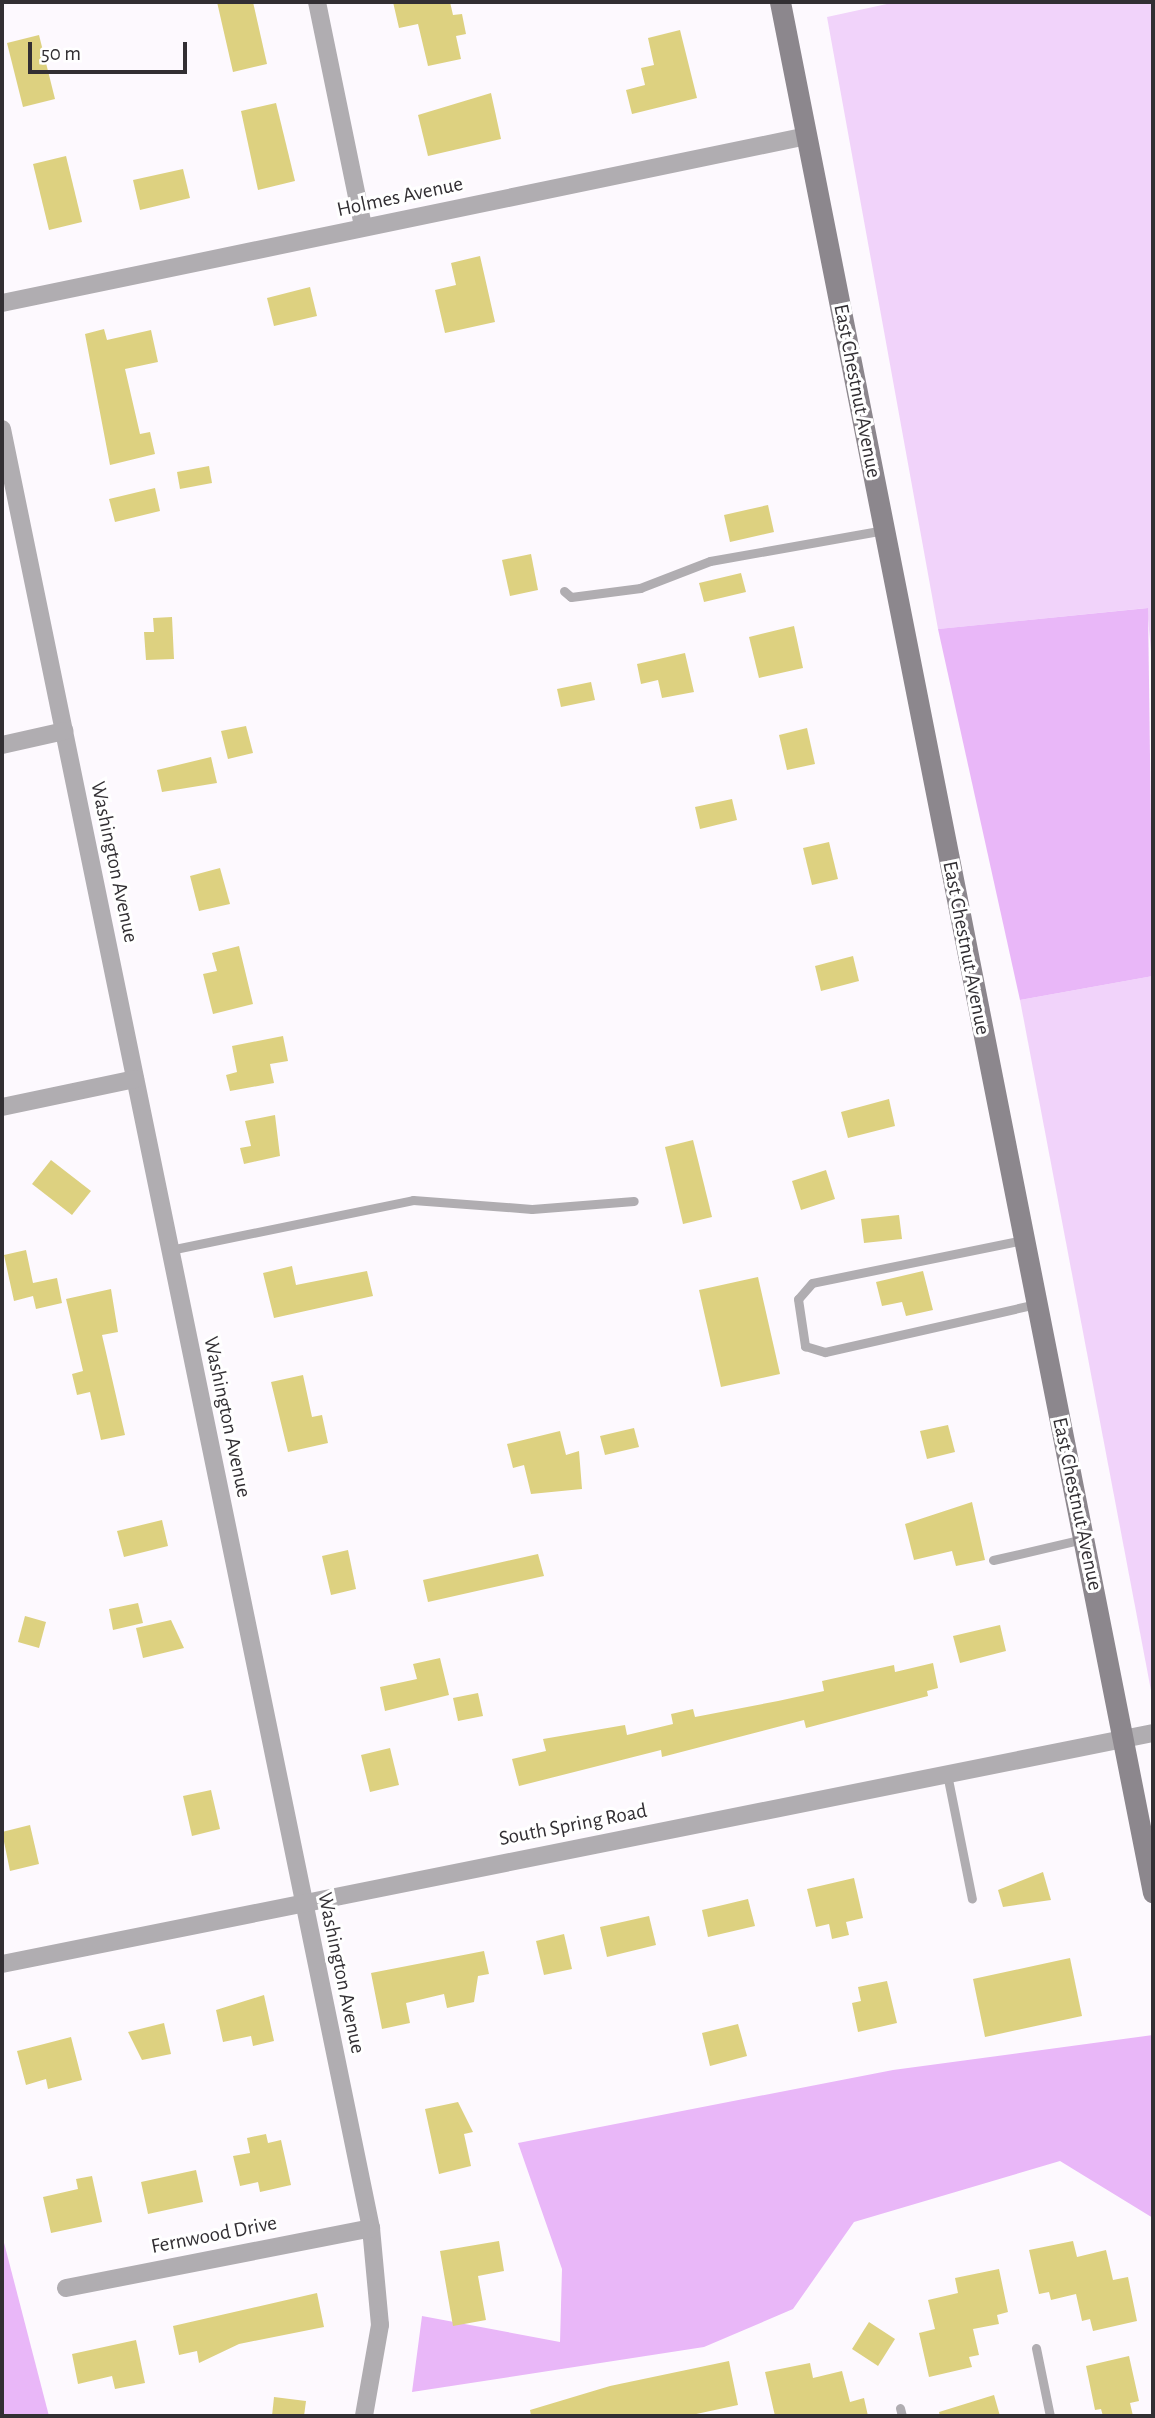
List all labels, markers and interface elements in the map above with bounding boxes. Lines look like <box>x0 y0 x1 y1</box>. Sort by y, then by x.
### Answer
scale bar <box>32 28 191 72</box>
text: 50 m <box>41 43 81 64</box>
street label: Holmes Avenue <box>335 171 465 223</box>
street label: East Chestnut Avenue <box>828 302 886 480</box>
street label: Washington Avenue <box>85 779 143 945</box>
street label: East Chestnut Avenue <box>937 859 995 1037</box>
street label: Washington Avenue <box>198 1334 256 1500</box>
street label: East Chestnut Avenue <box>1046 1415 1108 1593</box>
street label: South Spring Road <box>497 1798 649 1852</box>
street label: Washington Avenue <box>312 1890 370 2056</box>
street label: Fernwood Drive <box>149 2210 279 2260</box>

